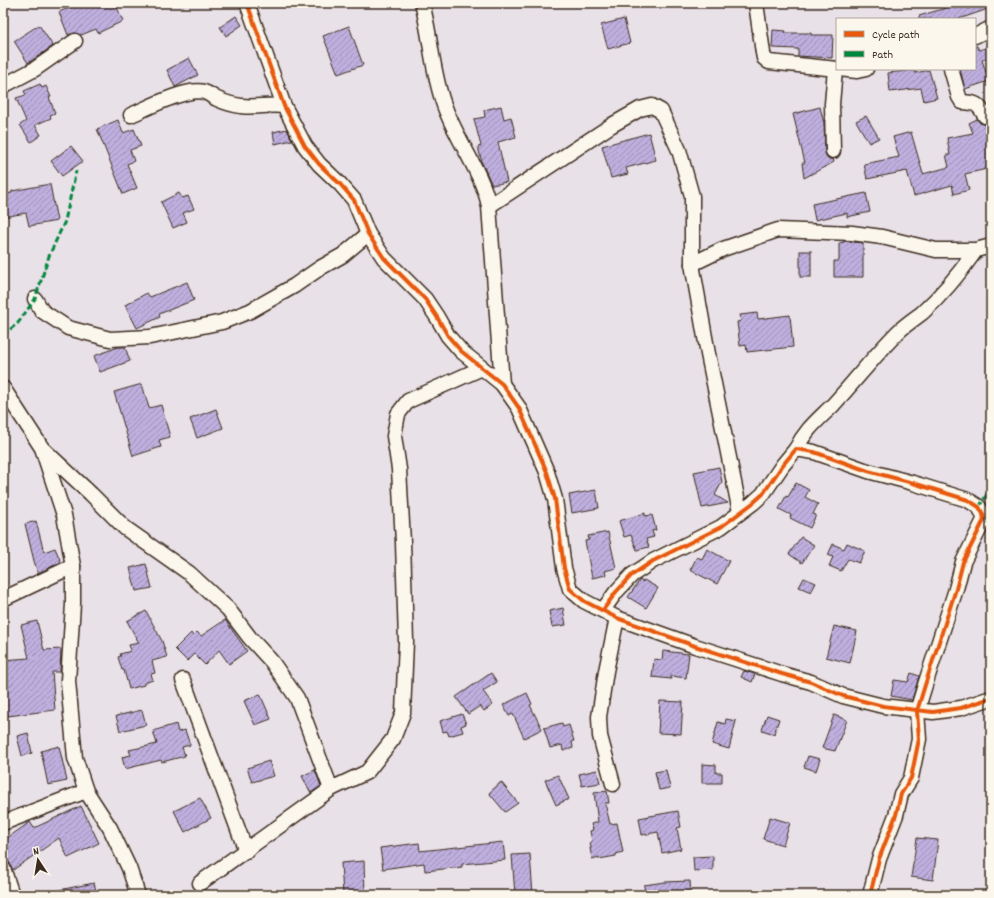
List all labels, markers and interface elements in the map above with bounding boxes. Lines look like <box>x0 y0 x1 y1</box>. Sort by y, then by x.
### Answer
legend <box>836 18 976 70</box>
text: Cycle path <box>872 27 920 44</box>
text: Path <box>872 47 893 64</box>
north arrow <box>18 840 58 880</box>
text: N <box>32 844 41 861</box>

